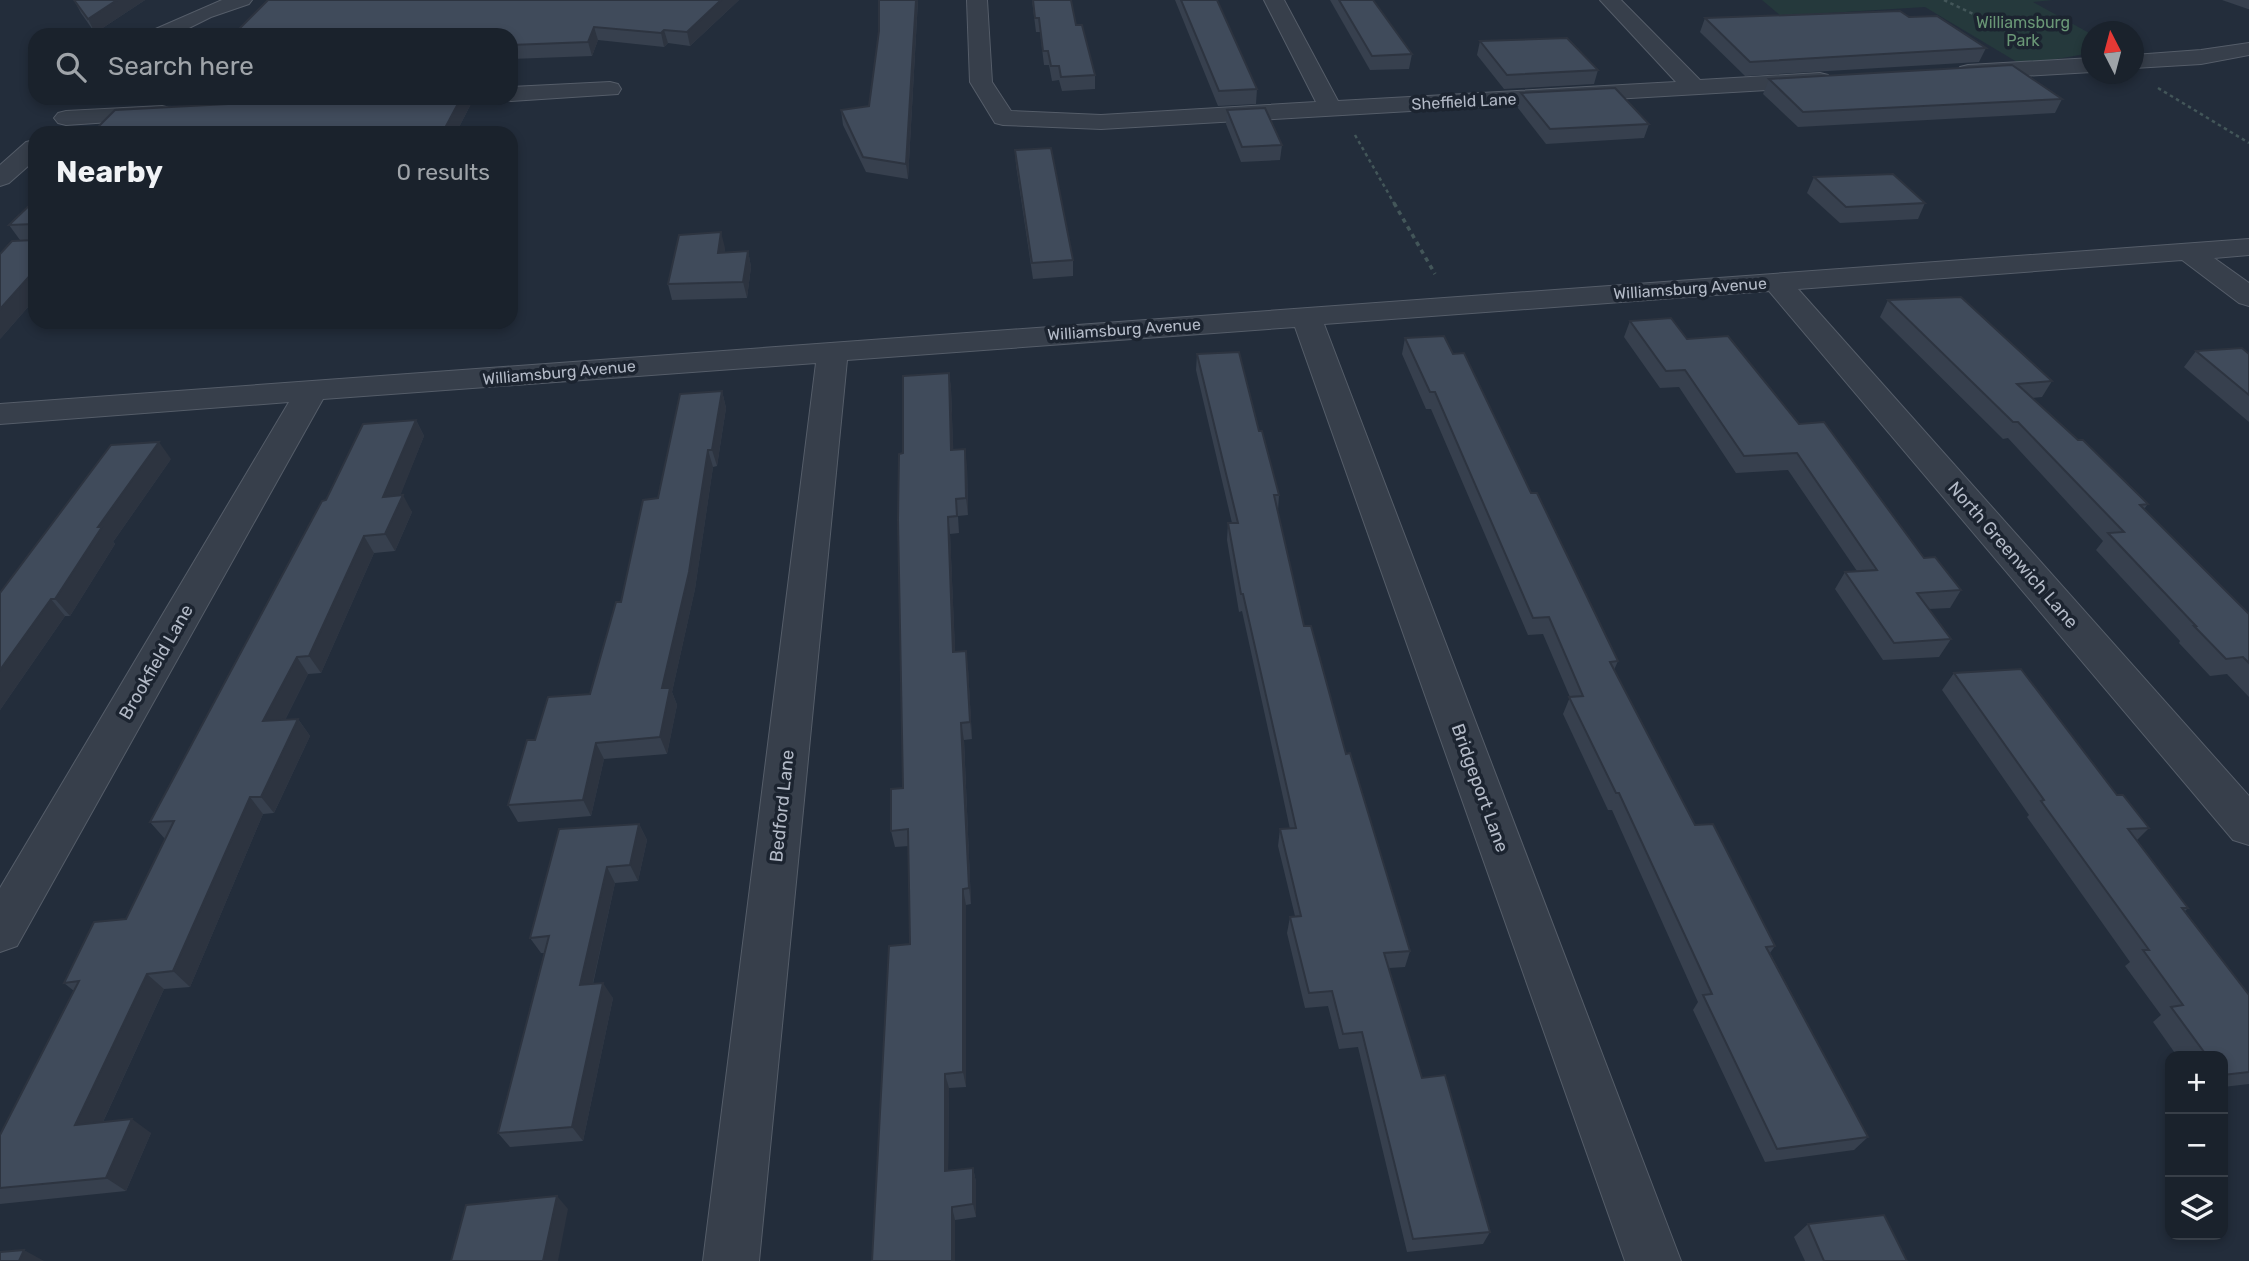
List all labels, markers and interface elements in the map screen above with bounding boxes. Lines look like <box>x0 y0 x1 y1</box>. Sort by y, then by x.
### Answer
park label: Williamsburg Park <box>1976 13 2070 50</box>
north arrow <box>2081 21 2144 84</box>
search box <box>28 28 518 105</box>
icon: search <box>52 48 90 86</box>
text: Search here <box>108 51 254 82</box>
street label: Sheffield Lane <box>1411 89 1517 114</box>
text: Nearby <box>56 154 163 190</box>
text: 0 results <box>396 158 490 186</box>
street label: Williamsburg Avenue <box>1613 274 1767 303</box>
street label: Williamsburg Avenue <box>1047 315 1201 344</box>
street label: Williamsburg Avenue <box>482 356 636 389</box>
street label: North Greenwich Lane <box>1943 477 2083 633</box>
street label: Brookfield Lane <box>114 601 198 723</box>
street label: Bridgeport Lane <box>1447 721 1513 855</box>
street label: Bedford Lane <box>765 749 799 863</box>
map controls <box>2165 1051 2228 1240</box>
button: + <box>2165 1051 2228 1114</box>
button: − <box>2165 1114 2228 1177</box>
button: layers <box>2165 1177 2228 1240</box>

